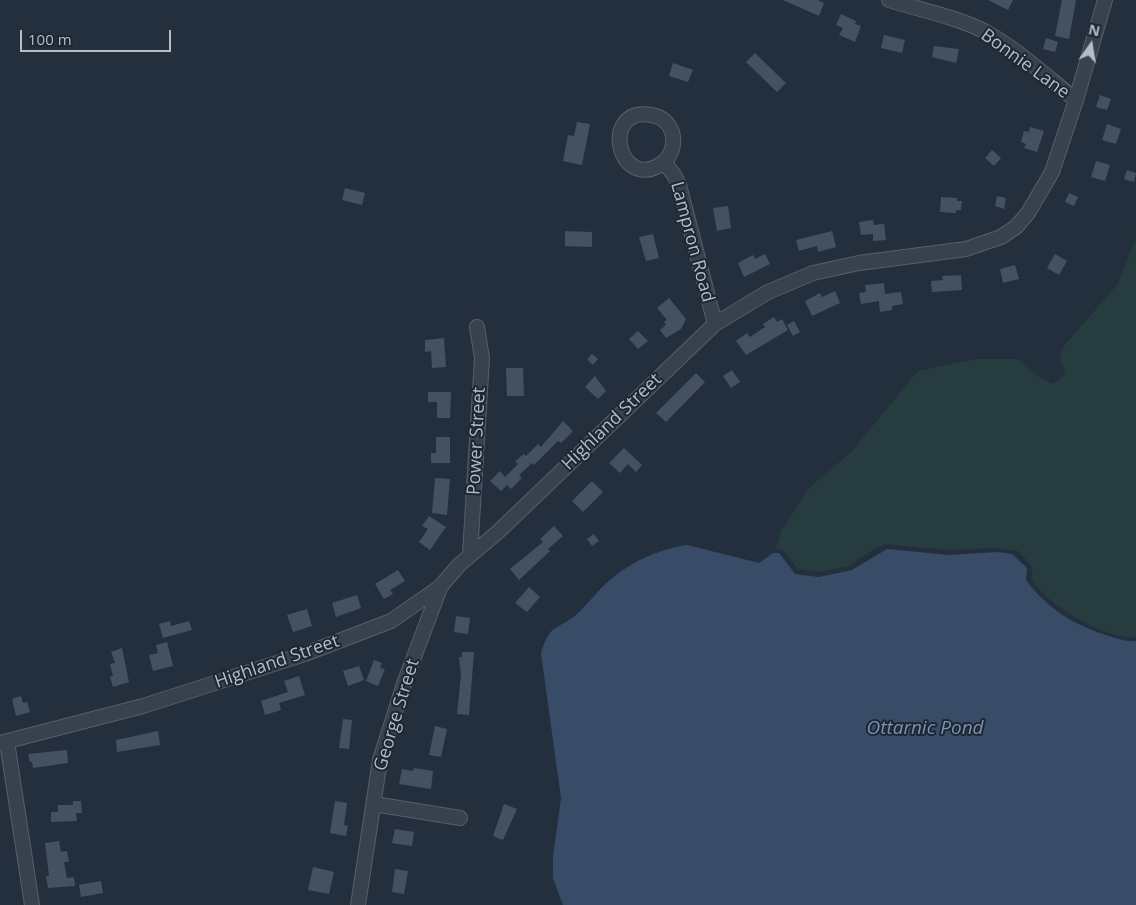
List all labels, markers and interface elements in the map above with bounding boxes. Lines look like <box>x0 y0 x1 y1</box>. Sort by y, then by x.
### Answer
text: N <box>1087 19 1102 40</box>
scale bar <box>22 20 174 52</box>
north arrow <box>1066 20 1116 70</box>
street label: Bonnie Lane <box>976 25 1074 103</box>
text: 100 m <box>28 29 72 49</box>
street label: Lampron Road <box>666 179 718 305</box>
street label: Highland Street <box>558 369 666 475</box>
street label: Power Street <box>463 386 491 496</box>
street label: Highland Street <box>212 631 342 693</box>
street label: George Street <box>370 656 424 774</box>
water label: Ottarnic Pond <box>866 718 984 740</box>

